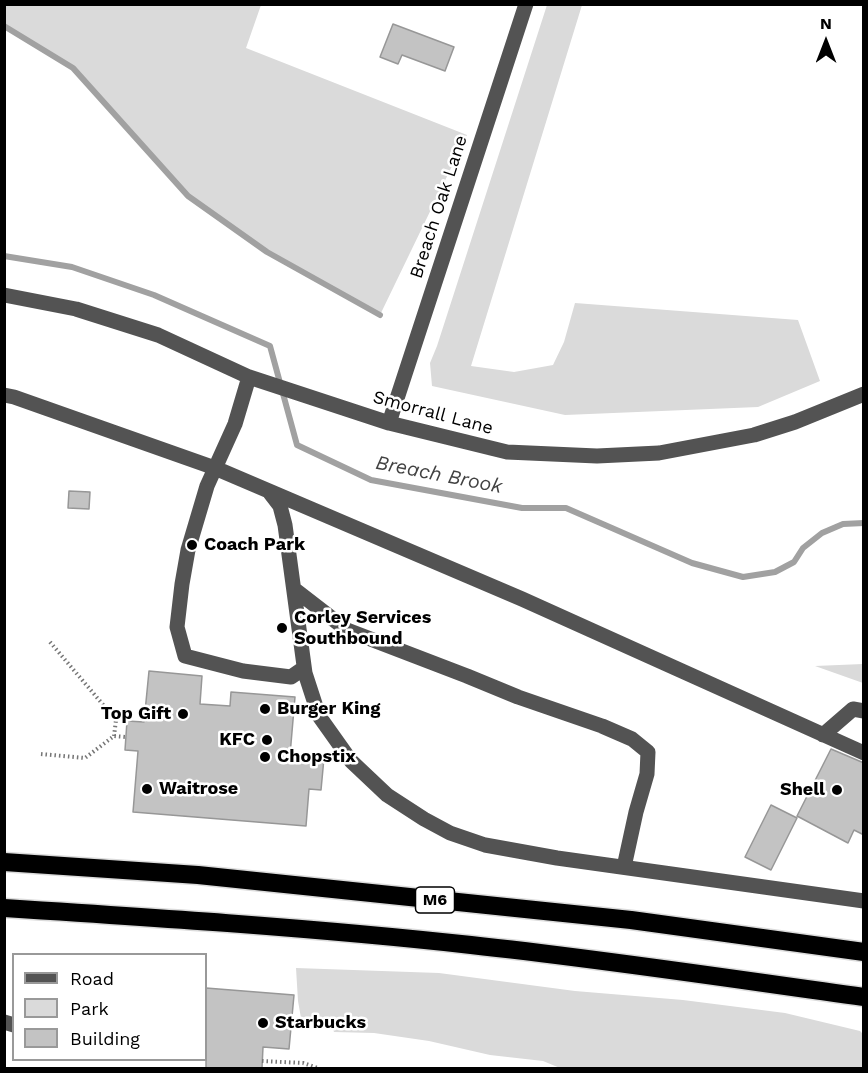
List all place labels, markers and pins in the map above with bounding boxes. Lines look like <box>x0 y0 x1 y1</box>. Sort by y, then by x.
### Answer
place label: Coach Park <box>204 534 305 556</box>
marker: Coach Park <box>185 538 199 552</box>
place label: Corley Services Southbound <box>294 607 431 650</box>
marker: Corley Services Southbound <box>275 621 289 635</box>
place label: Burger King <box>277 698 380 720</box>
marker: Burger King <box>258 702 272 716</box>
place label: Top Gift <box>101 703 171 725</box>
marker: Top Gift <box>176 707 190 721</box>
place label: KFC <box>219 729 255 751</box>
marker: KFC <box>260 733 274 747</box>
place label: Chopstix <box>277 746 356 768</box>
marker: Chopstix <box>258 750 272 764</box>
place label: Waitrose <box>159 778 238 800</box>
place label: Shell <box>780 779 825 801</box>
marker: Waitrose <box>140 782 154 796</box>
marker: Shell <box>830 783 844 797</box>
place label: Starbucks <box>275 1012 366 1034</box>
marker: Starbucks <box>256 1016 270 1030</box>

